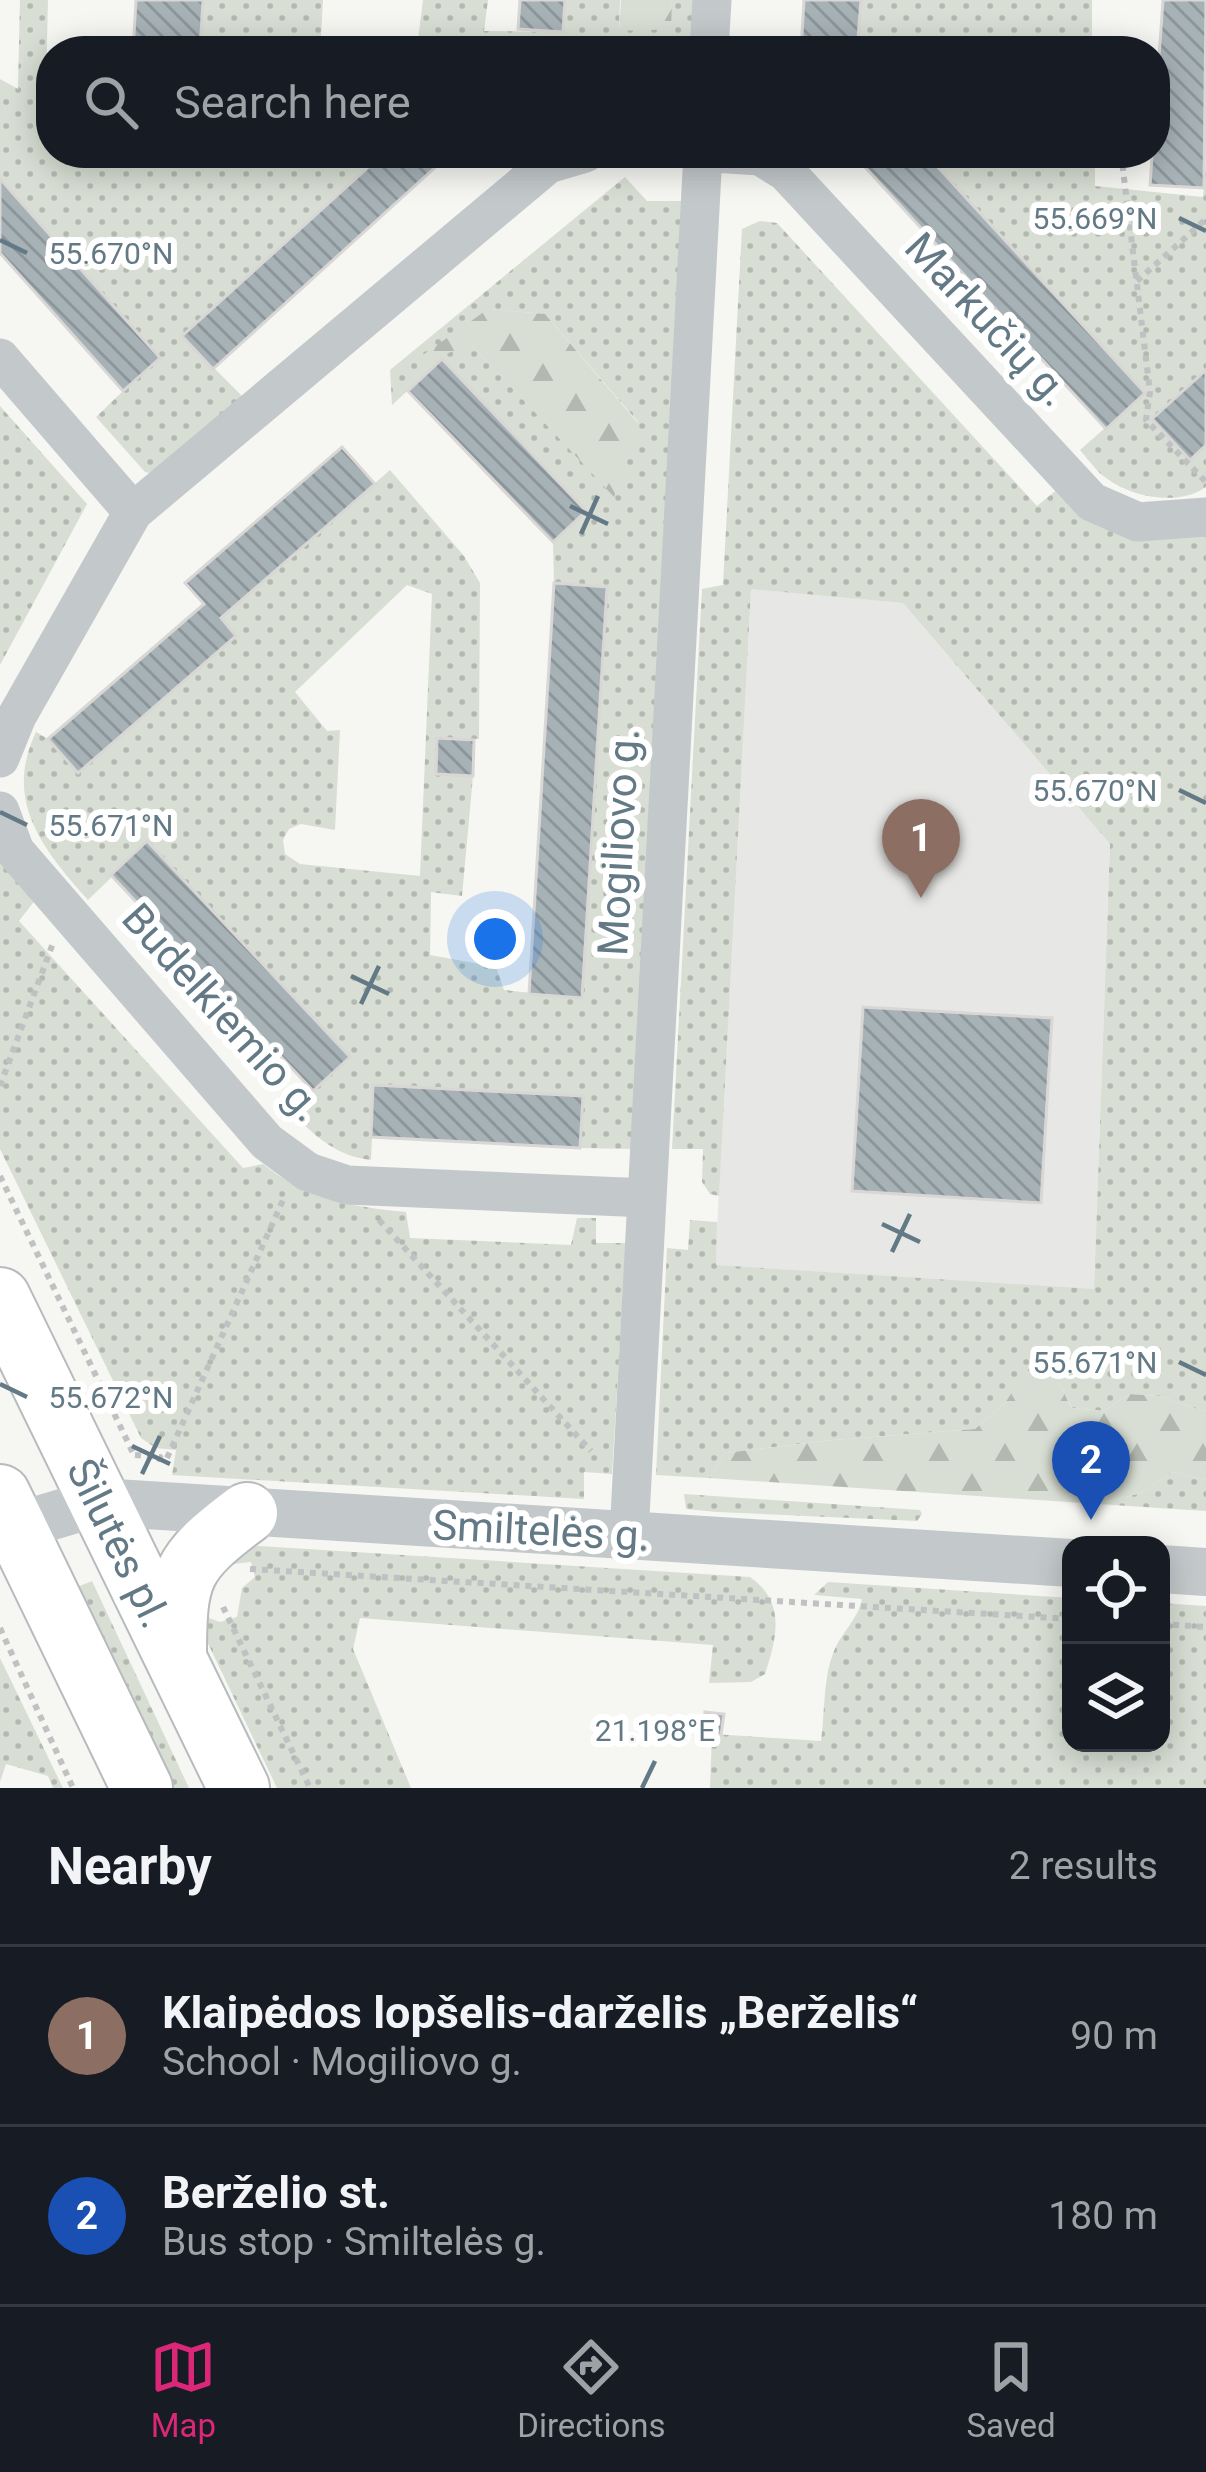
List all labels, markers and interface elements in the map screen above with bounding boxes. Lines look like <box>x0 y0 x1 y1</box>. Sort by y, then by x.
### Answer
search box <box>36 36 1170 168</box>
icon: search <box>78 69 144 135</box>
text: Search here <box>174 76 411 129</box>
text: 55.669°N <box>1033 201 1157 236</box>
street label: Markučių g. <box>895 223 1080 416</box>
text: 55.670°N <box>49 236 173 271</box>
street label: Mogiliovo g. <box>588 727 649 957</box>
text: 55.670°N <box>1033 773 1157 808</box>
pin: 1 <box>882 799 960 898</box>
text: 55.671°N <box>49 808 173 843</box>
street label: Budelkiemio g. <box>112 894 333 1131</box>
your location <box>465 909 525 969</box>
text: 55.671°N <box>1033 1345 1157 1380</box>
text: 55.672°N <box>49 1380 173 1415</box>
pin: 2 <box>1052 1421 1130 1520</box>
street label: Šilutės pl. <box>57 1451 180 1636</box>
street label: Smiltelės g. <box>431 1500 651 1561</box>
map controls <box>1062 1536 1170 1752</box>
button: locate <box>1062 1536 1170 1644</box>
button: layers <box>1062 1644 1170 1752</box>
text: 21.198°E <box>595 1713 715 1748</box>
text: Nearby <box>48 1837 212 1896</box>
text: 2 results <box>1009 1843 1158 1889</box>
text: Klaipėdos lopšelis-darželis „Berželis“ <box>162 1986 918 2039</box>
text: 1 <box>76 2013 98 2059</box>
text: 90 m <box>1070 2013 1158 2059</box>
text: School · Mogiliovo g. <box>162 2039 522 2085</box>
text: Berželio st. <box>162 2166 390 2219</box>
text: 2 <box>76 2193 98 2239</box>
text: 180 m <box>1048 2193 1158 2239</box>
text: Bus stop · Smiltelės g. <box>162 2219 546 2265</box>
tab: Map <box>150 2334 216 2445</box>
tab: Directions <box>517 2334 666 2445</box>
tab: Saved <box>966 2334 1056 2445</box>

